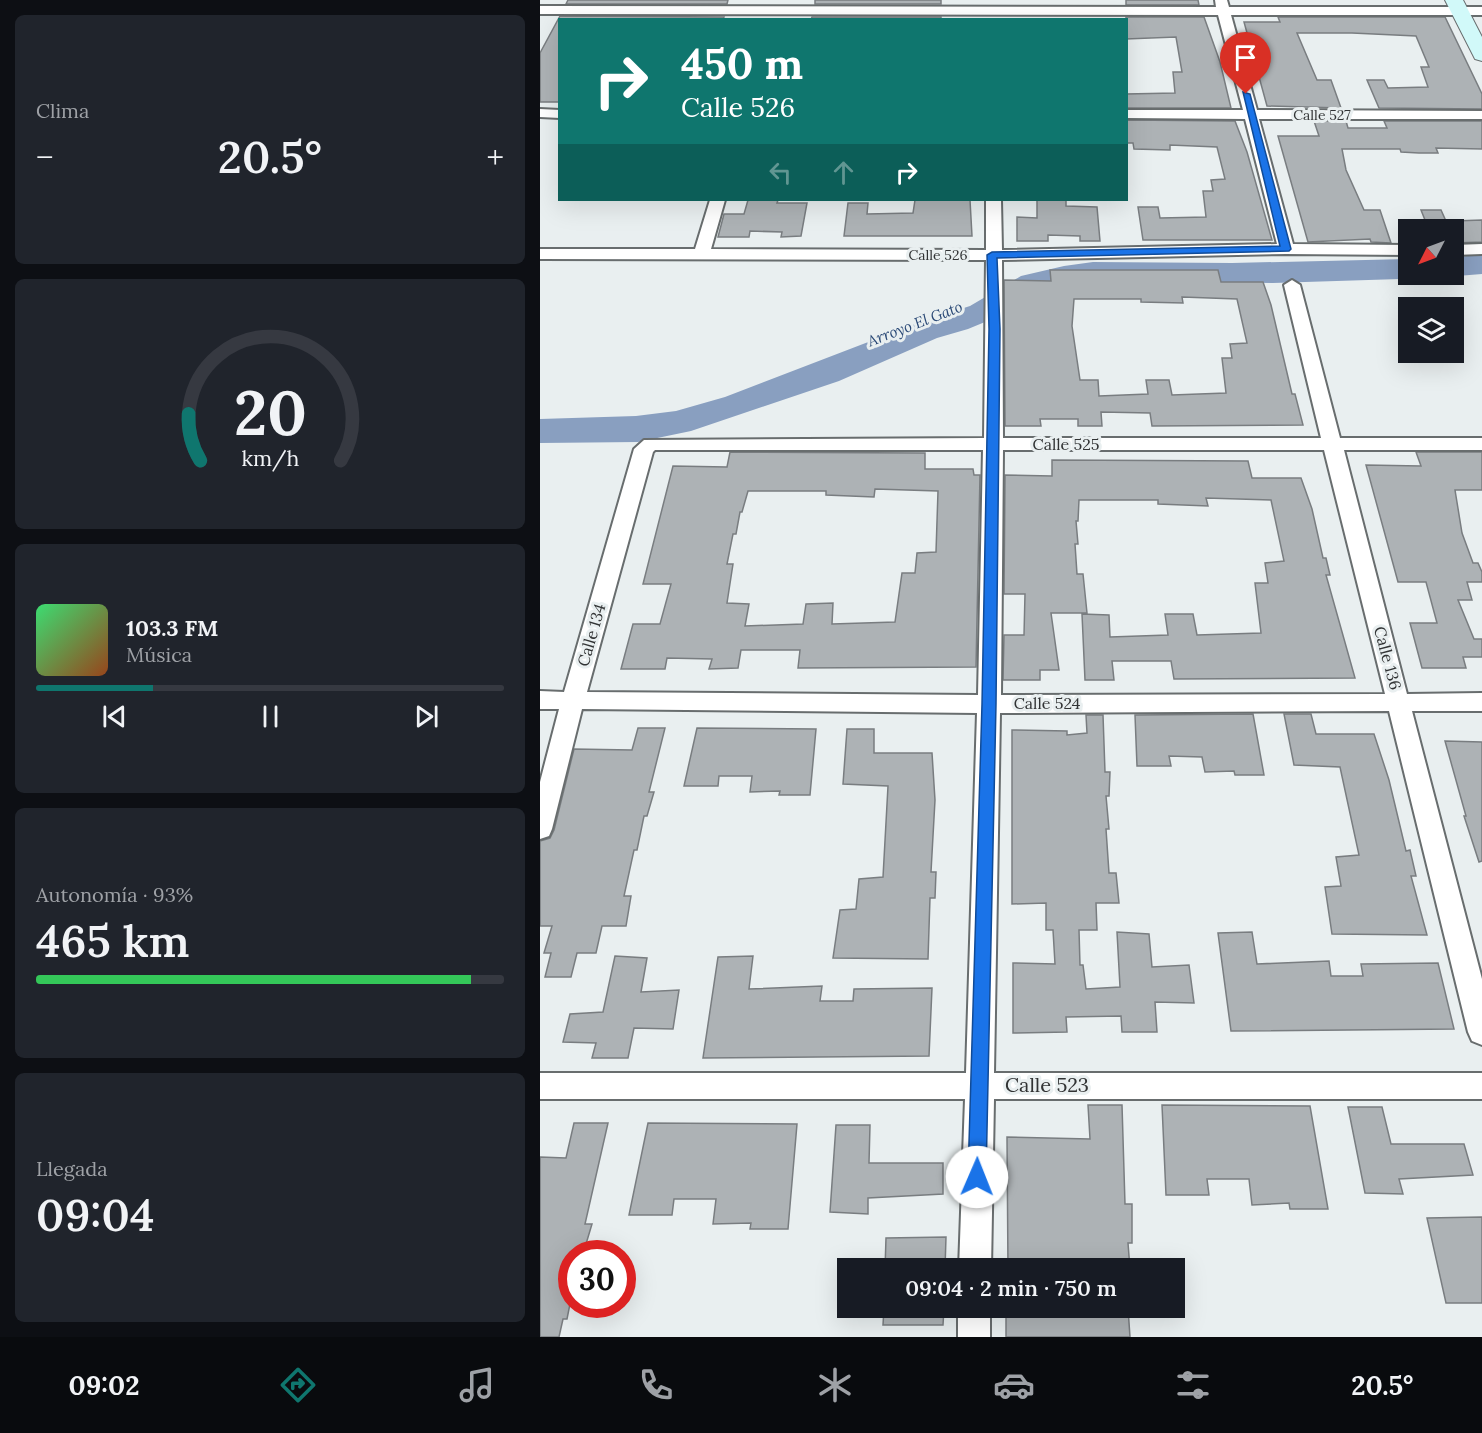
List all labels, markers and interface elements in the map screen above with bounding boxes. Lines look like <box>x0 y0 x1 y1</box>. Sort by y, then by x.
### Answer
pin <box>1220 32 1271 94</box>
text: 450 m <box>681 37 803 91</box>
icon: arrive <box>1229 41 1262 74</box>
icon: right <box>582 42 660 120</box>
text: Calle 526 <box>681 90 795 124</box>
text: Clima <box>36 98 89 123</box>
street label: Calle 527 <box>1293 106 1351 124</box>
text: 20.5° <box>218 128 322 185</box>
text: − <box>36 136 54 178</box>
text: + <box>487 136 504 178</box>
icon: left <box>764 156 797 189</box>
icon: ahead <box>827 156 860 189</box>
icon: right <box>890 156 923 189</box>
north arrow <box>1398 219 1464 285</box>
map controls <box>1398 219 1464 363</box>
street label: Calle 526 <box>908 246 968 264</box>
water label: Arroyo El Gato <box>864 297 965 351</box>
button: layers <box>1398 297 1464 363</box>
text: 20 <box>234 372 306 452</box>
street label: Calle 525 <box>1032 434 1100 454</box>
text: km/h <box>241 445 299 473</box>
street label: Calle 134 <box>573 601 610 669</box>
text: 103.3 FM <box>126 614 218 642</box>
street label: Calle 136 <box>1370 624 1406 692</box>
text: Música <box>126 642 192 667</box>
street label: Calle 524 <box>1014 693 1081 713</box>
icon: previous <box>98 700 131 733</box>
icon: pause <box>254 700 287 733</box>
icon: next <box>410 700 443 733</box>
text: Autonomía · 93% <box>36 882 193 907</box>
text: 465 km <box>36 912 190 969</box>
street label: Calle 523 <box>1005 1072 1089 1097</box>
position arrow <box>945 1145 1009 1209</box>
text: Llegada <box>36 1156 108 1181</box>
text: 09:04 <box>36 1186 155 1243</box>
speed limit sign: 30 <box>558 1240 636 1318</box>
text: 09:04 · 2 min · 750 m <box>905 1274 1117 1302</box>
icon: directions <box>277 1364 319 1406</box>
icon: music <box>456 1364 498 1406</box>
icon: phone <box>635 1364 677 1406</box>
icon: climate <box>814 1364 856 1406</box>
icon: car <box>993 1364 1035 1406</box>
icon: filters <box>1172 1364 1214 1406</box>
text: 09:02 <box>69 1368 140 1402</box>
text: 20.5° <box>1351 1368 1413 1402</box>

